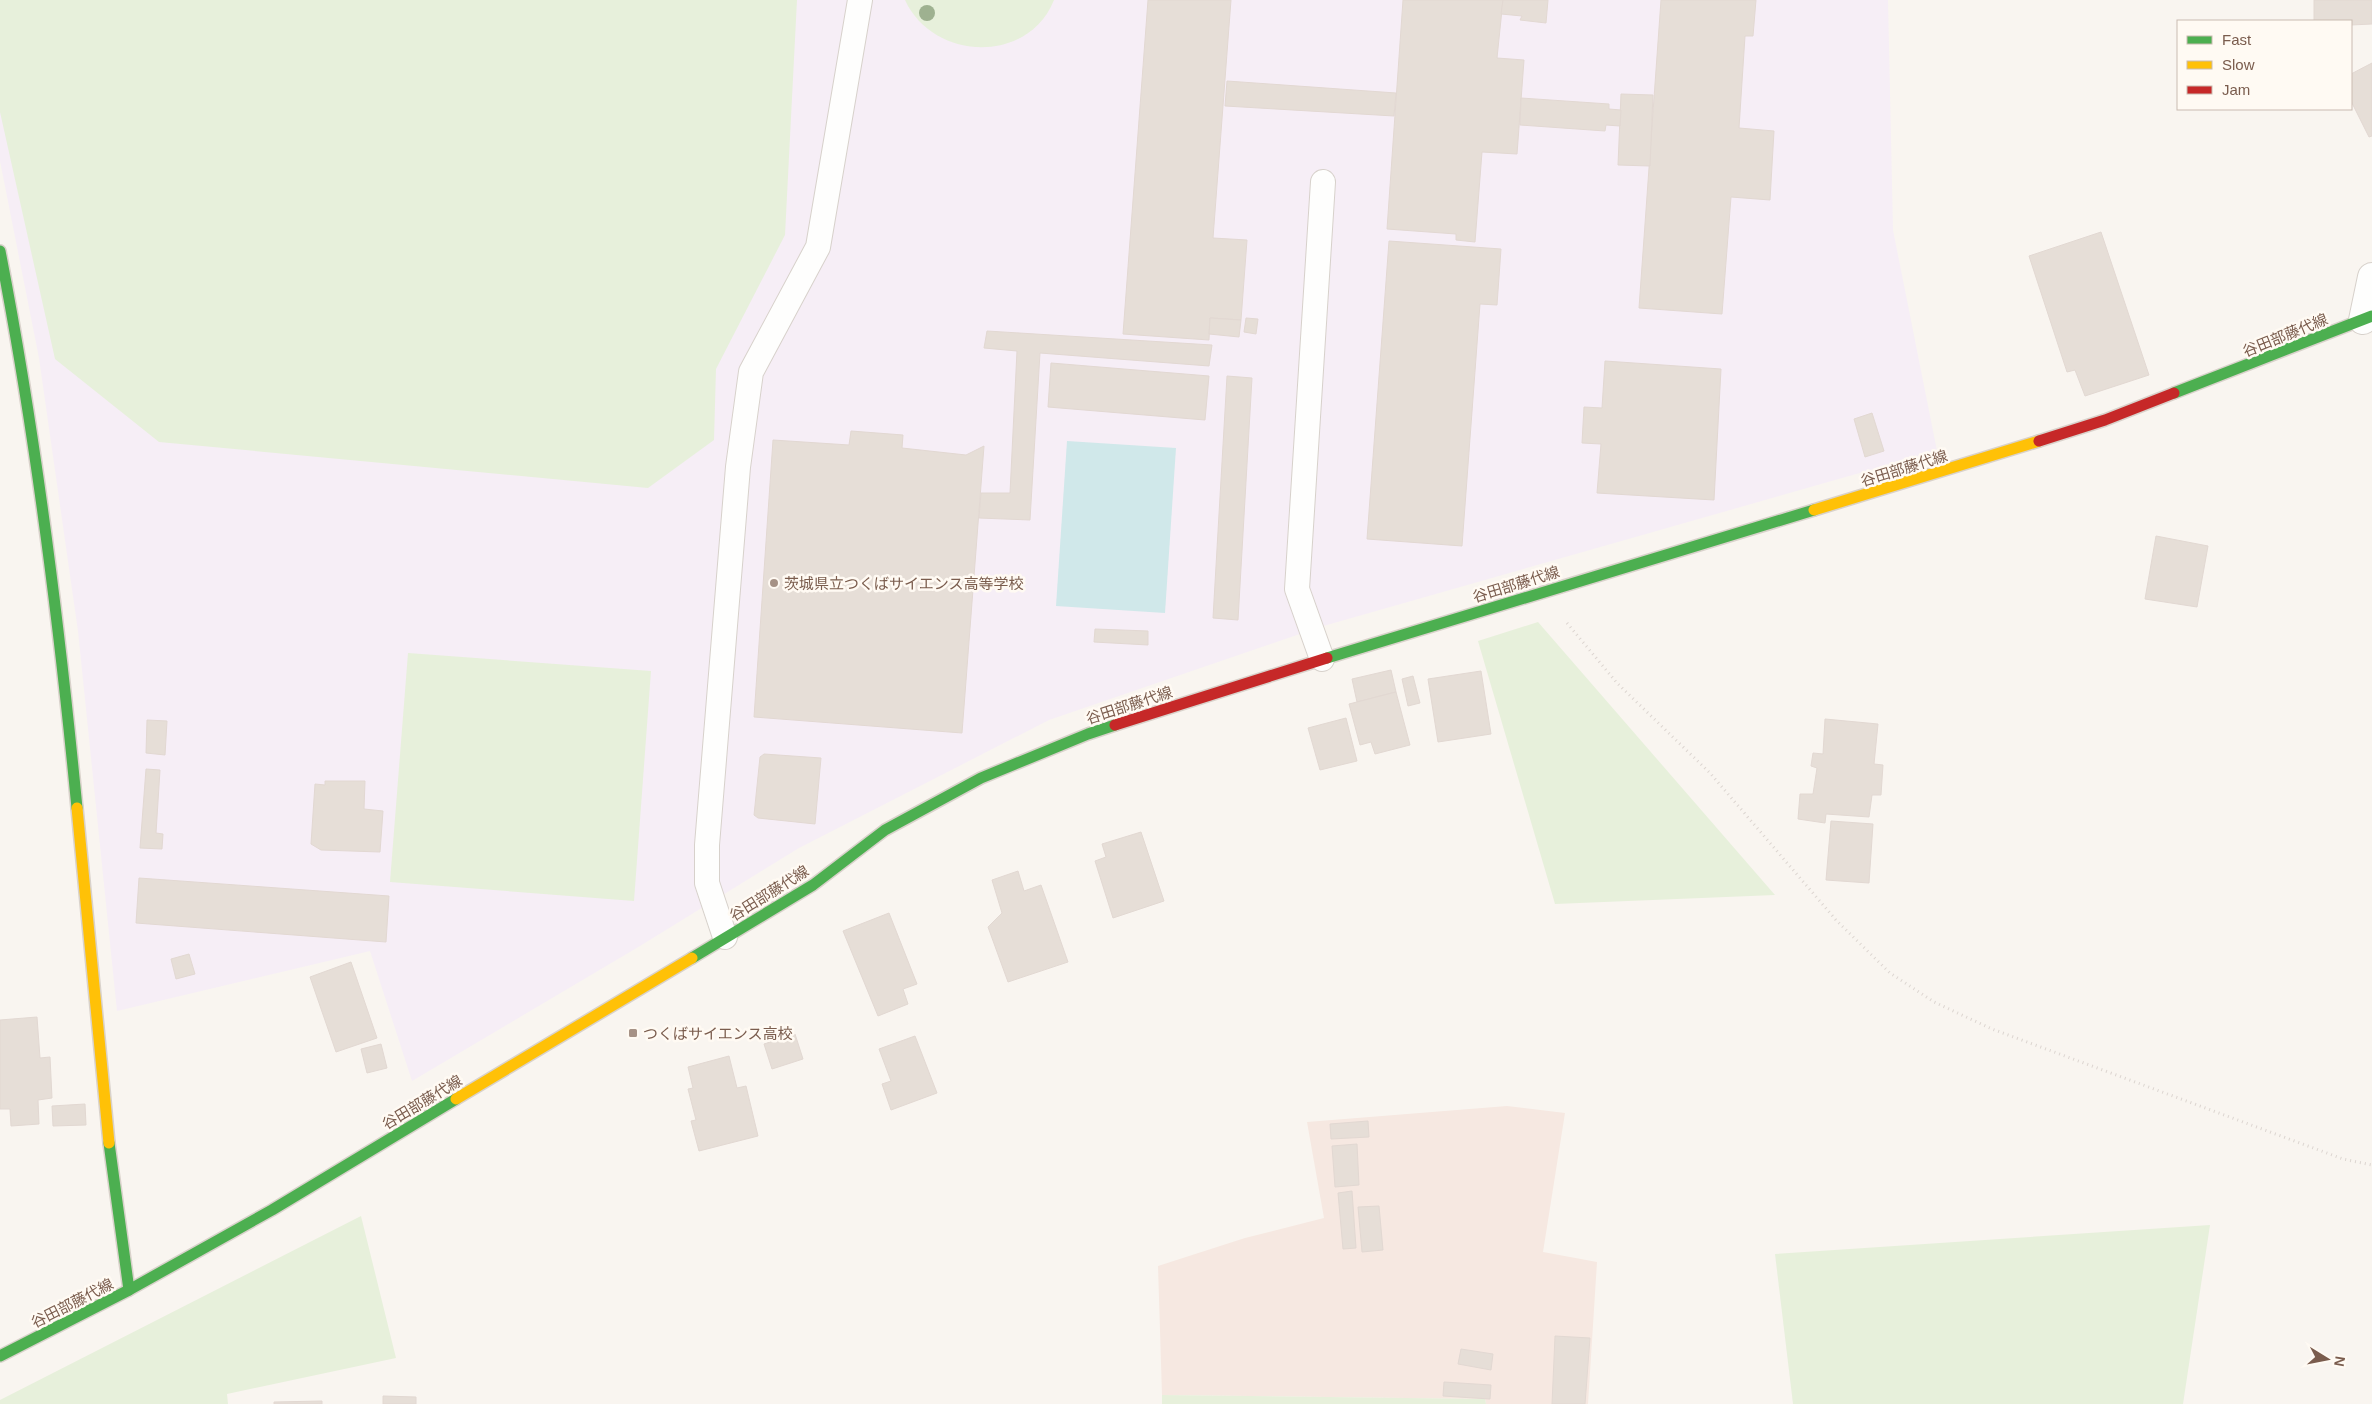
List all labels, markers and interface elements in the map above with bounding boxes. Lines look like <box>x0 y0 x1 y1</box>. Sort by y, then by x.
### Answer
legend <box>2177 20 2352 110</box>
text: Fast <box>2222 31 2252 48</box>
text: Slow <box>2222 56 2255 73</box>
text: Jam <box>2222 81 2250 98</box>
street label: 谷田部藤代線 <box>2240 310 2330 360</box>
street label: 谷田部藤代線 <box>1858 447 1950 489</box>
street label: 谷田部藤代線 <box>1470 563 1562 605</box>
place label: 茨城県立つくばサイエンス高等学校 <box>784 575 1024 592</box>
marker: 茨城県立つくばサイエンス高等学校 <box>768 577 780 589</box>
street label: 谷田部藤代線 <box>1084 683 1174 727</box>
street label: 谷田部藤代線 <box>726 862 812 924</box>
place label: つくばサイエンス高校 <box>643 1025 793 1042</box>
marker: つくばサイエンス高校 <box>627 1027 639 1039</box>
street label: 谷田部藤代線 <box>379 1072 465 1132</box>
street label: 谷田部藤代線 <box>28 1275 116 1331</box>
north arrow <box>2302 1334 2352 1384</box>
text: N <box>2331 1355 2349 1368</box>

